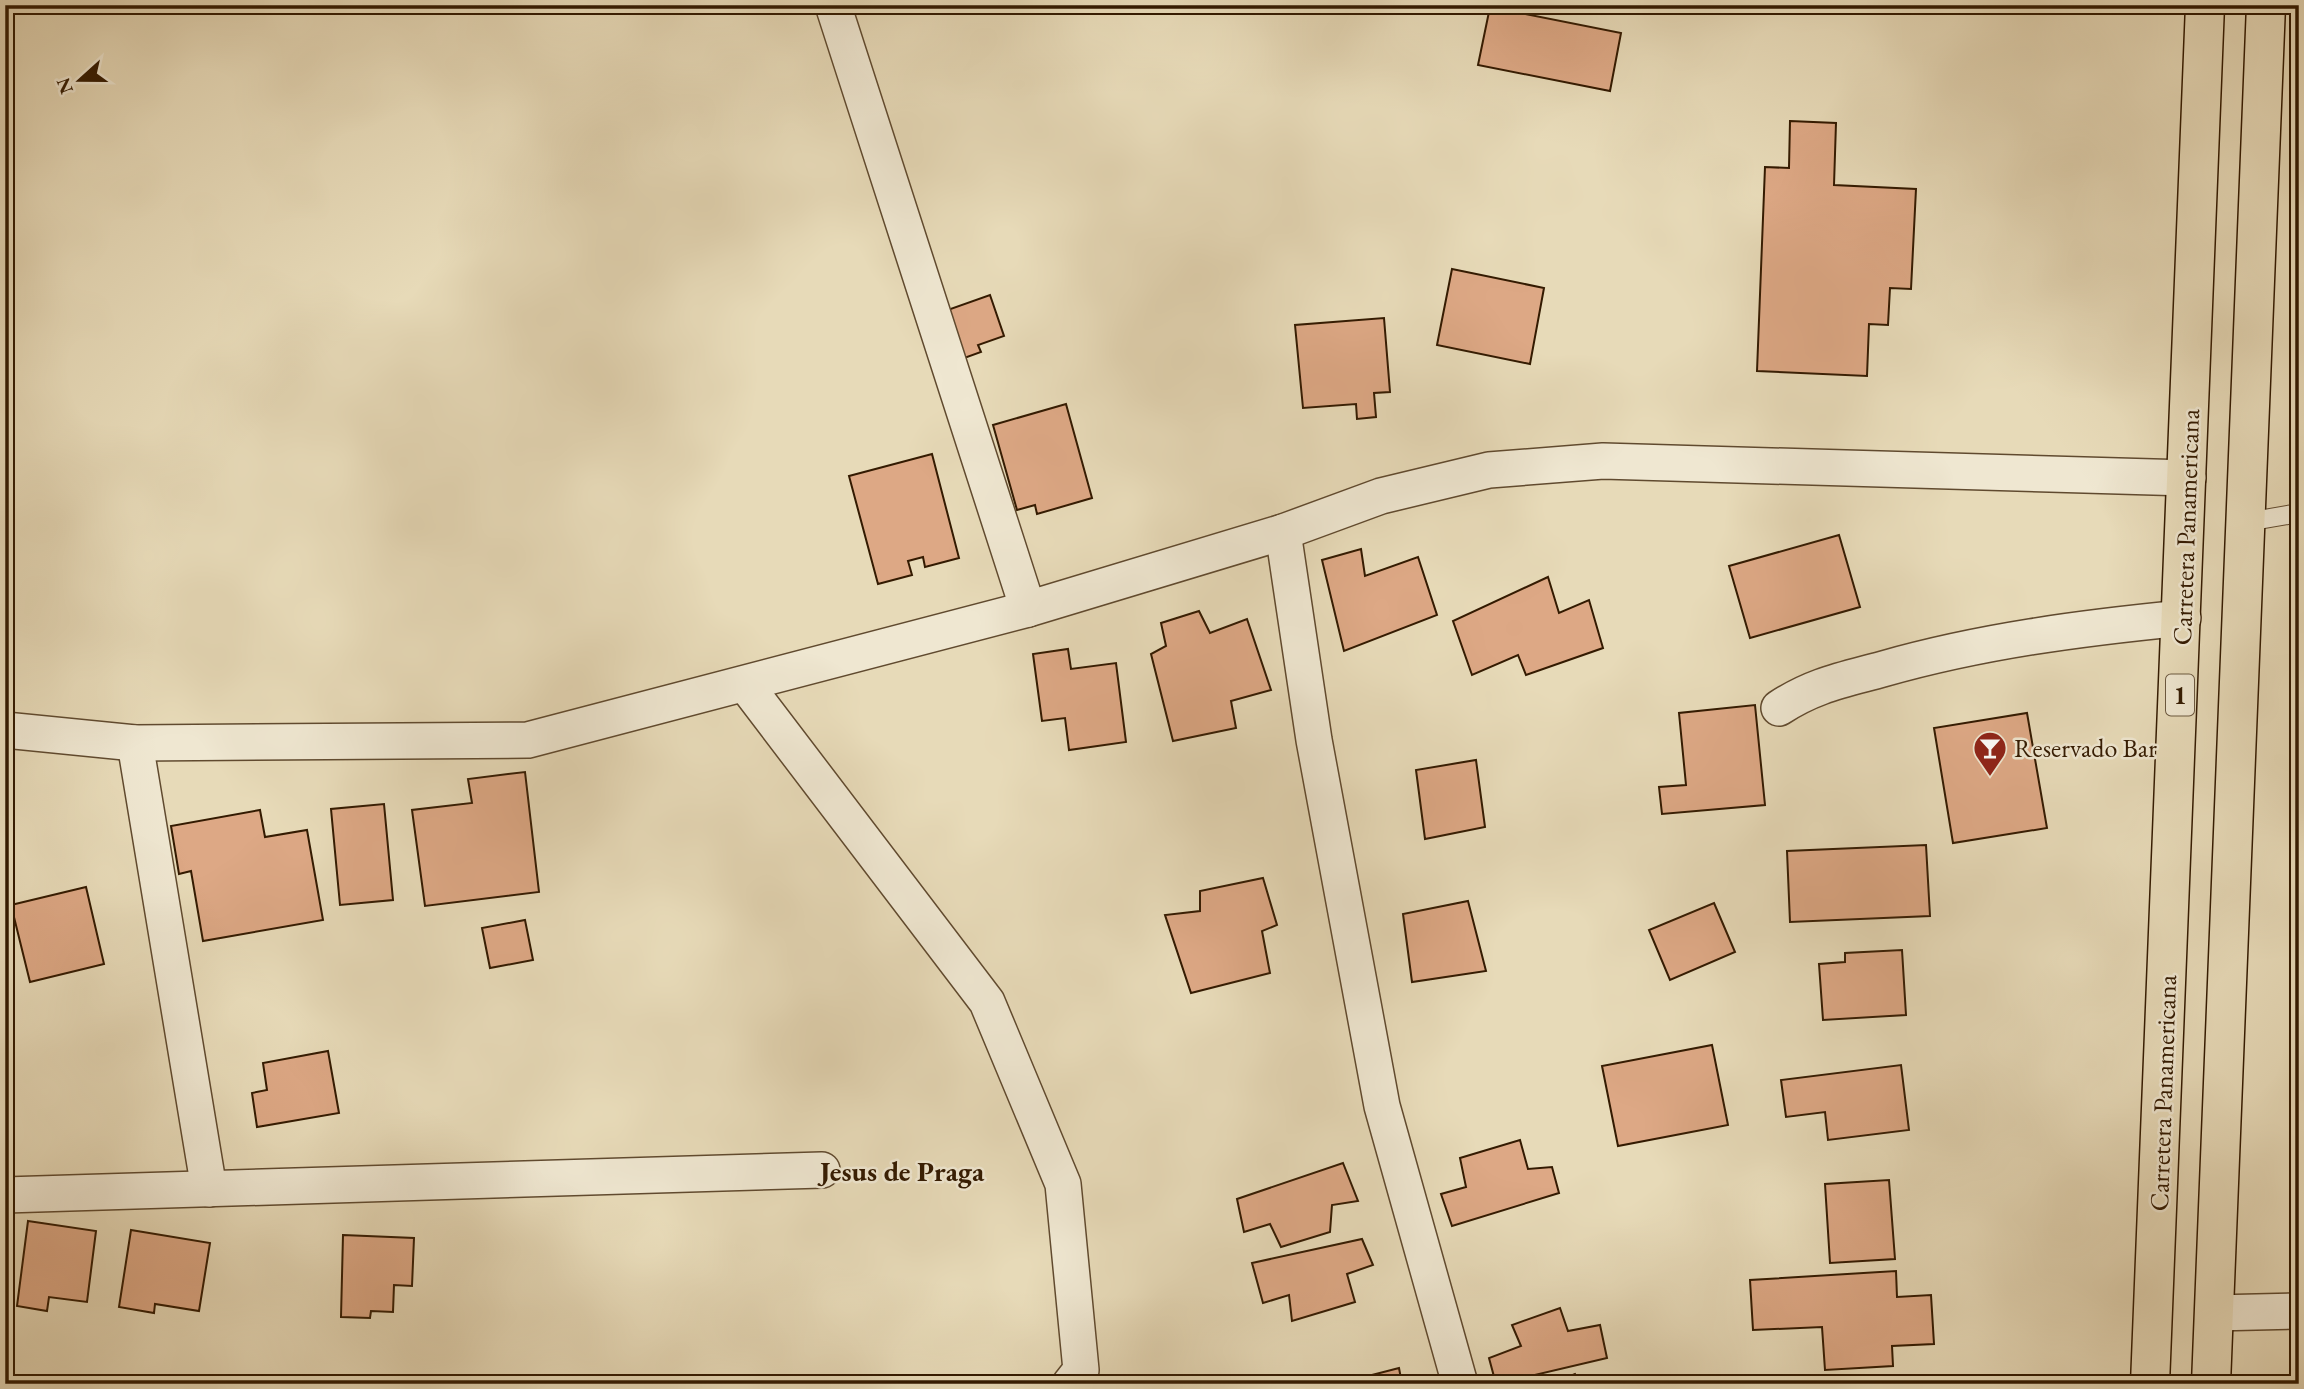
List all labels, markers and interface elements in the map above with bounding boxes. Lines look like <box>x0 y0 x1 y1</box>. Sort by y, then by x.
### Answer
north arrow <box>46 46 116 116</box>
text: N <box>50 74 79 98</box>
street label: Carretera Panamericana <box>2165 408 2207 646</box>
road number: 1 <box>2166 674 2194 716</box>
bar icon: Reservado Bar <box>1971 729 2009 778</box>
place label: Reservado Bar <box>2014 731 2157 765</box>
street label: Carretera Panamericana <box>2142 974 2184 1212</box>
district label: Jesus de Praga <box>817 1153 985 1189</box>

